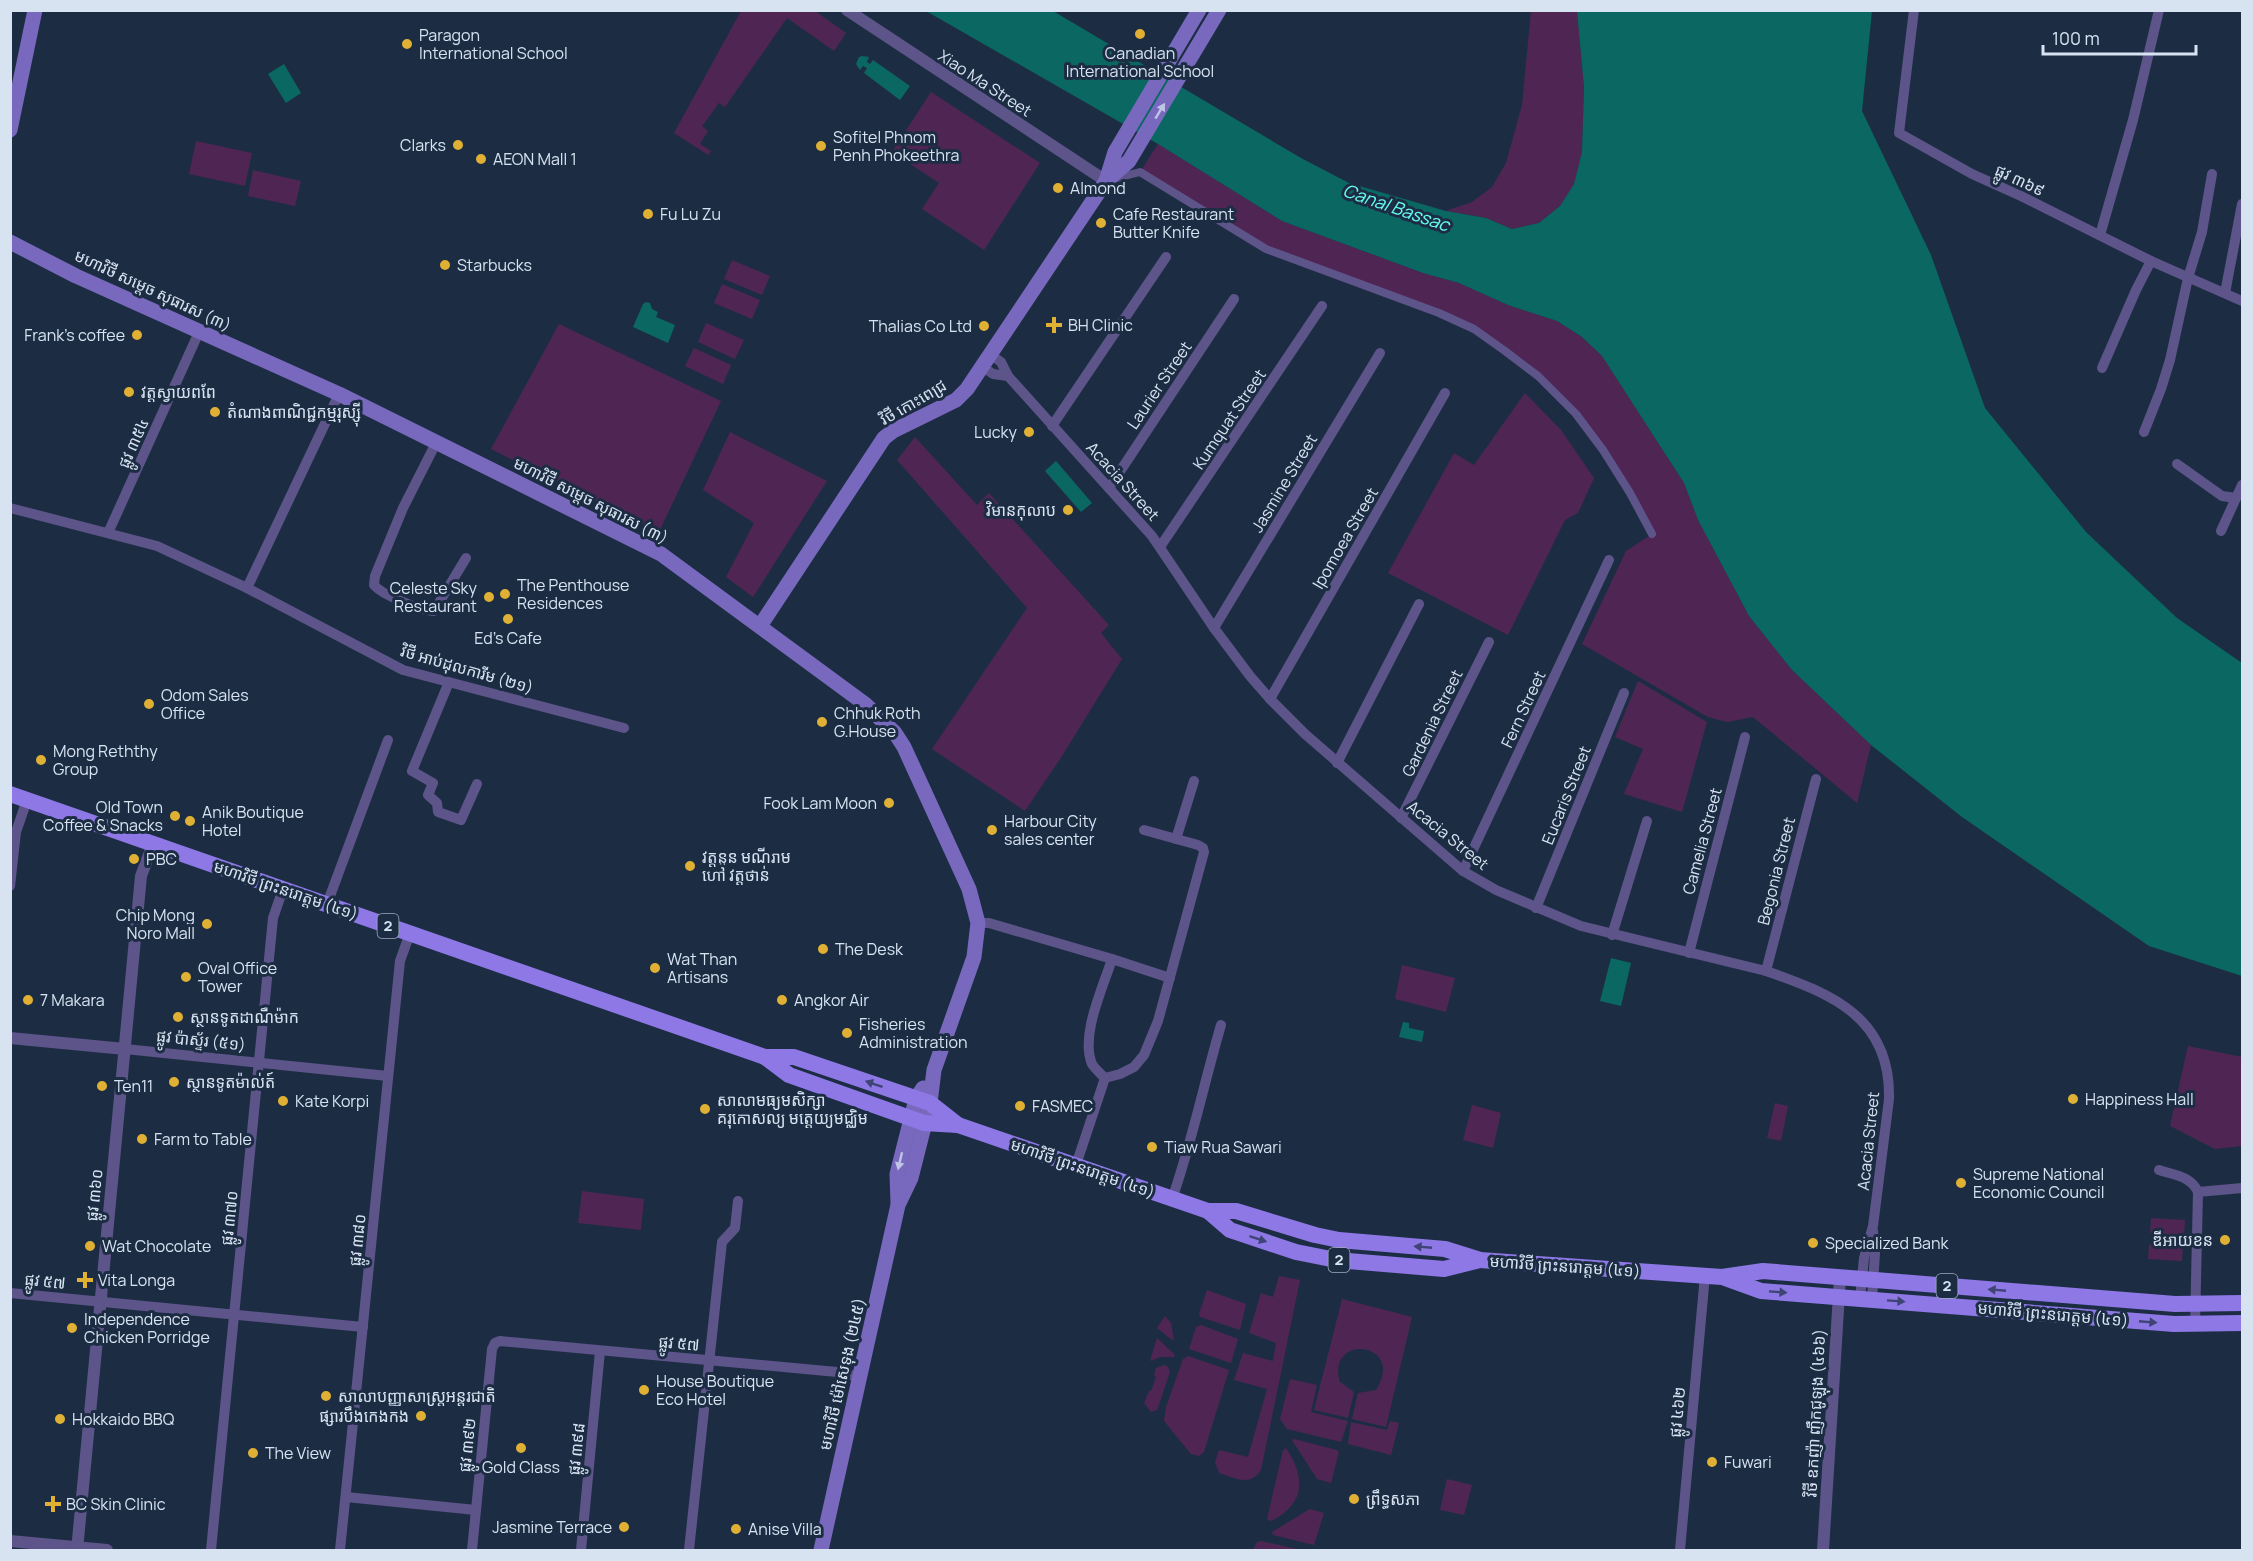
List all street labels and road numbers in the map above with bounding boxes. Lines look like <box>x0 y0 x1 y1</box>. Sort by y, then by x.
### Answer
street label: Xiao Ma Street <box>934 44 1036 122</box>
street label: ផ្លូវ ៣៦៩ <box>1990 159 2049 204</box>
street label: មហាវិថី សម្តេច សុធារស (៣) <box>71 244 235 336</box>
street label: Laurier Street <box>1122 337 1196 433</box>
street label: Kumquat Street <box>1187 365 1271 473</box>
street label: វិថី កោះពេជ្រ <box>875 374 950 430</box>
street label: ផ្លូវ ៣៥៤ <box>112 414 157 473</box>
street label: Jasmine Street <box>1246 430 1322 536</box>
street label: Acacia Street <box>1082 437 1164 525</box>
street label: មហាវិថី សម្តេច សុធារស (៣) <box>510 451 672 549</box>
street label: Ipomoea Street <box>1307 483 1383 593</box>
street label: វិថី អាប់ដុលការីម (២១) <box>397 639 536 699</box>
street label: Gardenia Street <box>1397 666 1467 780</box>
street label: Fern Street <box>1496 667 1550 751</box>
street label: Eucaris Street <box>1536 742 1596 848</box>
street label: Camelia Street <box>1677 785 1727 897</box>
street label: Acacia Street <box>1403 795 1493 875</box>
street label: Begonia Street <box>1752 815 1800 927</box>
street label: មហាវិថី ព្រះនរោត្តម (៤១) <box>211 855 361 925</box>
road number: 2 <box>378 914 398 938</box>
street label: ផ្លូវ ប៉ាស្ទ័រ (៥១) <box>155 1024 247 1059</box>
street label: Acacia Street <box>1852 1090 1884 1192</box>
street label: មហាវិថី ព្រះនរោត្តម (៤១) <box>1008 1133 1158 1203</box>
street label: ផ្លូវ ៣៦០ <box>80 1168 111 1223</box>
street label: ផ្លូវ ៣៧០ <box>215 1189 247 1247</box>
street label: ផ្លូវ ៣៨០ <box>343 1213 374 1268</box>
road number: 2 <box>1328 1248 1350 1272</box>
street label: មហាវិថី ព្រះនរោត្តម (៤១) <box>1489 1250 1641 1282</box>
street label: ផ្លូវ ៥៧ <box>23 1268 67 1298</box>
road number: 2 <box>1936 1274 1958 1298</box>
street label: មហាវិថី ម៉ៅសេទុង (២៤៥) <box>814 1296 871 1453</box>
street label: មហាវិថី ព្រះនរោត្តម (៤១) <box>1977 1296 2129 1332</box>
street label: វិថី ឧកញ៉ា ញឹកជូឡុង (៤៦៦) <box>1800 1328 1834 1499</box>
street label: ផ្លូវ ៥៧ <box>657 1330 700 1359</box>
street label: ផ្លូវ ៤៦២ <box>1664 1386 1694 1439</box>
street label: ផ្លូវ ៣៩២ <box>453 1417 485 1474</box>
street label: ផ្លូវ ៣៩៨ <box>562 1422 593 1477</box>

